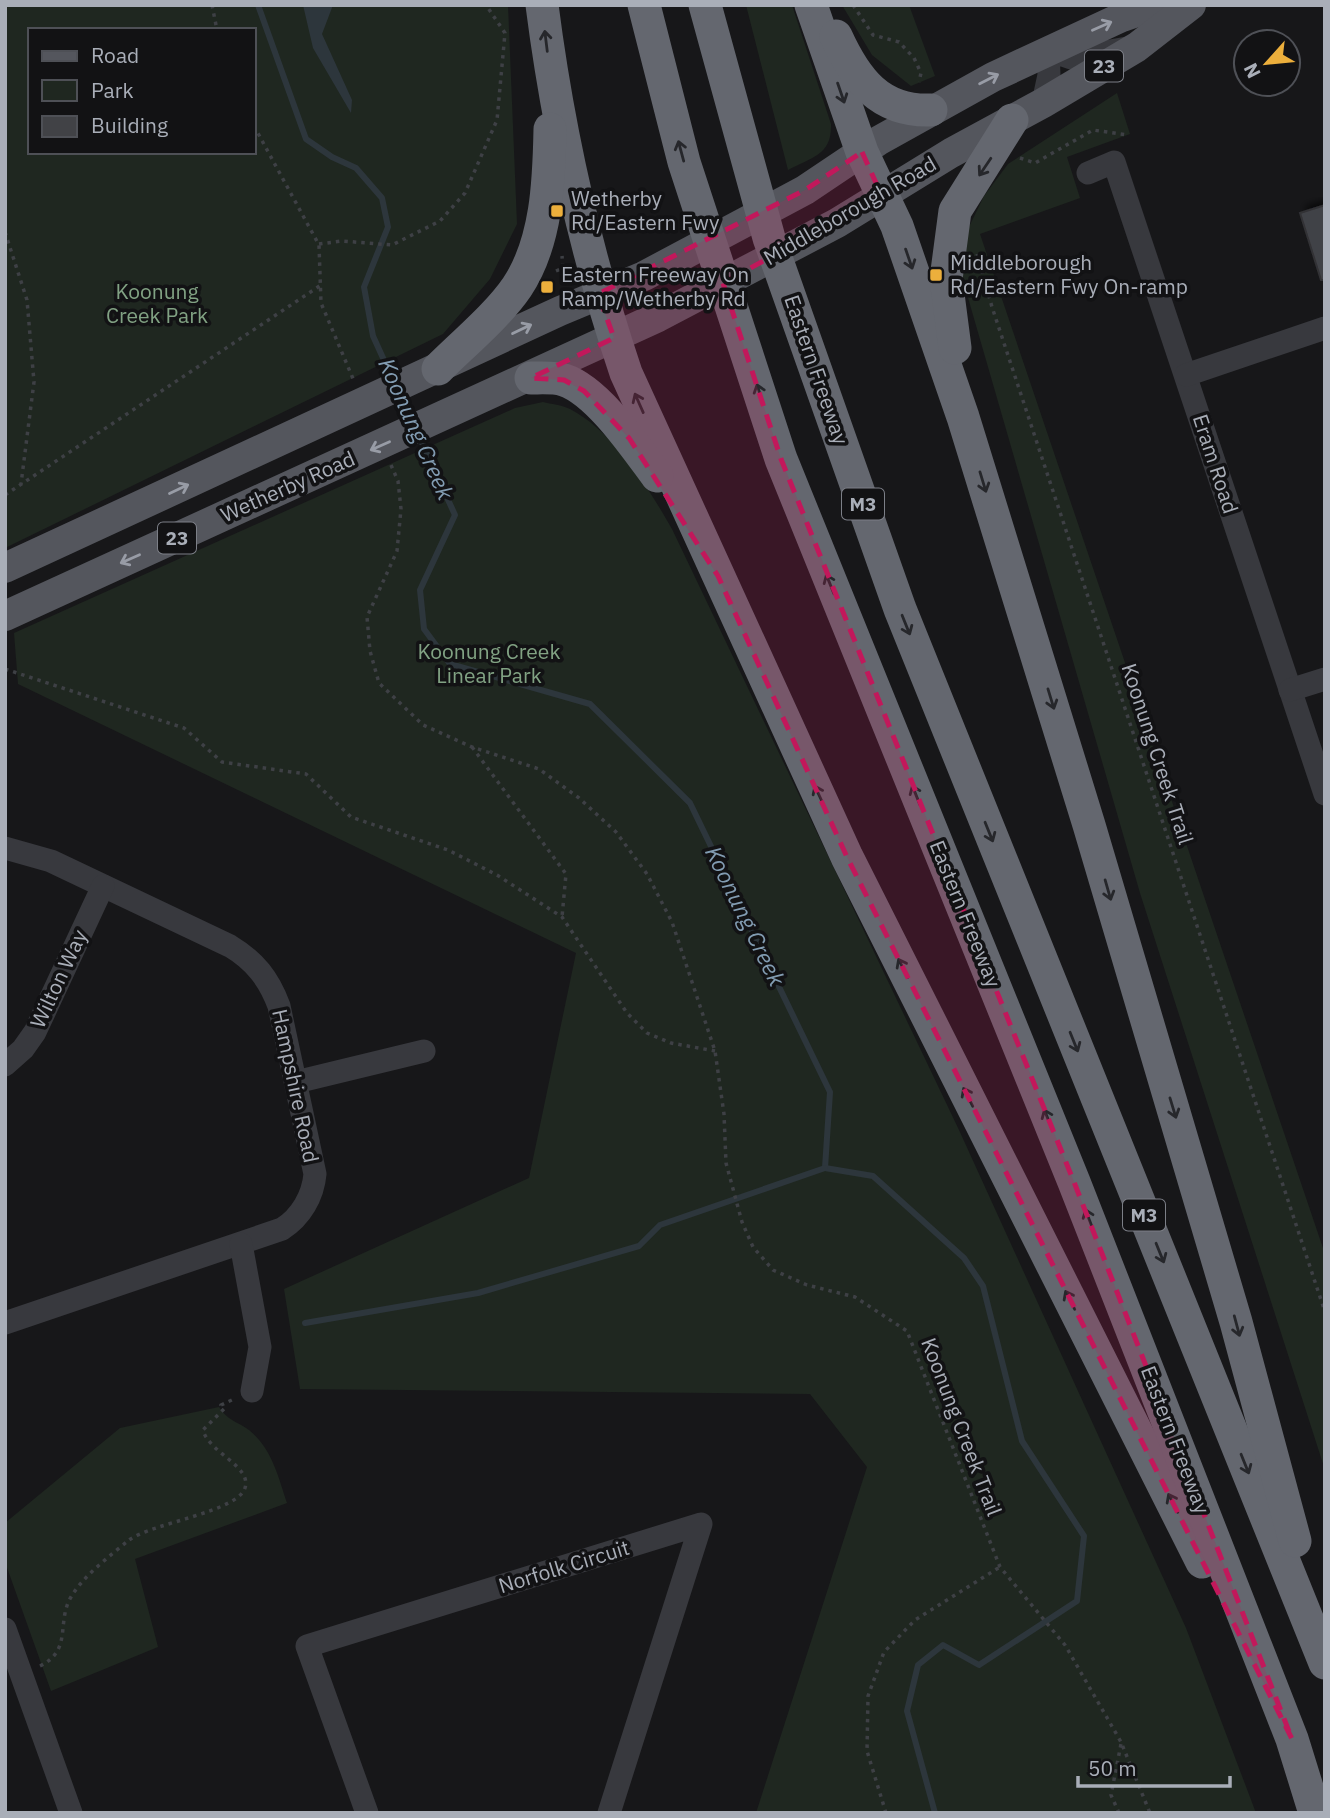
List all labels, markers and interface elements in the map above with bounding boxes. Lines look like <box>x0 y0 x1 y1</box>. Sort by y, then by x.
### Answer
one-way arrow <box>1091 19 1112 32</box>
legend <box>28 28 256 154</box>
north arrow <box>1232 28 1302 98</box>
one-way arrow <box>540 30 553 52</box>
text: Road <box>91 41 139 69</box>
road number: 23 <box>1085 50 1123 82</box>
text: N <box>1238 59 1266 82</box>
one-way arrow <box>978 71 999 85</box>
text: Park <box>91 76 134 104</box>
one-way arrow <box>835 82 848 104</box>
text: Building <box>91 111 168 139</box>
one-way arrow <box>674 140 687 163</box>
street label: Middleborough Road <box>758 149 941 271</box>
one-way arrow <box>978 157 992 176</box>
place label: Wetherby Rd/Eastern Fwy <box>571 184 720 236</box>
marker: Wetherby Rd/Eastern Fwy <box>549 203 565 219</box>
one-way arrow <box>904 247 916 269</box>
place label: Middleborough Rd/Eastern Fwy On-ramp <box>950 248 1188 300</box>
place label: Eastern Freeway On Ramp/Wetherby Rd <box>561 260 749 312</box>
marker: Middleborough Rd/Eastern Fwy On-ramp <box>928 267 944 283</box>
park label: Koonung Creek Park <box>106 277 208 329</box>
marker: Eastern Freeway On Ramp/Wetherby Rd <box>539 279 555 295</box>
street label: Eastern Freeway <box>778 291 856 449</box>
one-way arrow <box>511 322 532 335</box>
water label: Koonung Creek <box>372 353 462 505</box>
one-way arrow <box>753 384 765 406</box>
one-way arrow <box>632 393 645 414</box>
street label: Eram Road <box>1187 411 1245 517</box>
one-way arrow <box>370 440 391 453</box>
street label: Wetherby Road <box>216 444 359 528</box>
one-way arrow <box>978 470 991 492</box>
one-way arrow <box>168 482 189 495</box>
road number: M3 <box>842 489 884 520</box>
road number: 23 <box>158 523 196 554</box>
one-way arrow <box>119 554 140 567</box>
one-way arrow <box>823 573 836 595</box>
one-way arrow <box>901 614 914 636</box>
park label: Koonung Creek Linear Park <box>418 637 560 689</box>
street label: Koonung Creek Trail <box>1115 660 1201 848</box>
one-way arrow <box>1045 688 1058 710</box>
one-way arrow <box>909 784 922 806</box>
one-way arrow <box>812 785 825 806</box>
one-way arrow <box>984 820 997 842</box>
street label: Eastern Freeway <box>924 836 1008 992</box>
water label: Koonung Creek <box>699 841 793 991</box>
one-way arrow <box>1103 879 1116 901</box>
street label: Wilton Way <box>23 924 93 1032</box>
one-way arrow <box>896 958 910 979</box>
street label: Hampshire Road <box>266 1006 326 1165</box>
one-way arrow <box>1069 1031 1082 1053</box>
one-way arrow <box>961 1087 975 1107</box>
one-way arrow <box>1167 1097 1180 1119</box>
one-way arrow <box>1041 1108 1054 1130</box>
road number: M3 <box>1123 1200 1165 1231</box>
one-way arrow <box>1081 1208 1094 1230</box>
one-way arrow <box>1154 1242 1167 1264</box>
one-way arrow <box>1063 1290 1077 1311</box>
one-way arrow <box>1232 1315 1245 1337</box>
street label: Koonung Creek Trail <box>915 1334 1009 1520</box>
street label: Eastern Freeway <box>1135 1362 1217 1518</box>
one-way arrow <box>1239 1453 1252 1475</box>
one-way arrow <box>1165 1493 1179 1514</box>
street label: Norfolk Circuit <box>495 1533 633 1599</box>
scale bar <box>1078 1744 1230 1788</box>
text: 50 m <box>1088 1754 1137 1782</box>

